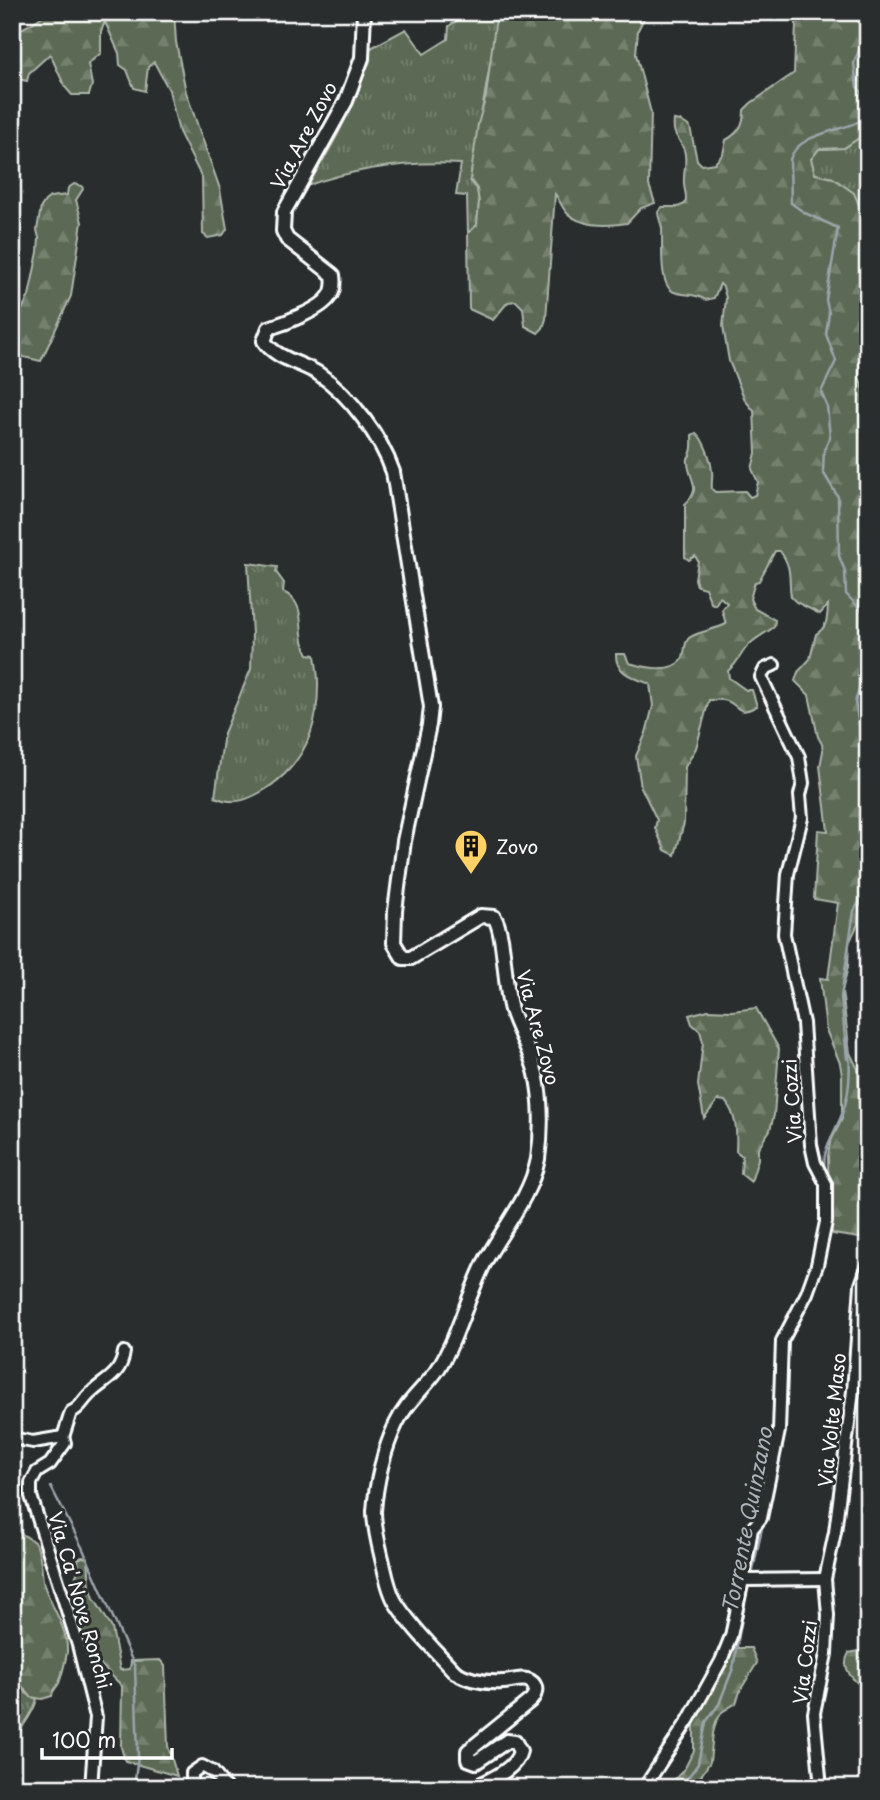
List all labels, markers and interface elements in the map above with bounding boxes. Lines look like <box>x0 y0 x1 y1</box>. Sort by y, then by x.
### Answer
street label: Via Are Zovo <box>263 76 343 194</box>
building icon: Zovo <box>452 827 490 876</box>
place label: Zovo <box>496 832 538 860</box>
street label: Via Are Zovo <box>510 966 568 1088</box>
street label: Via Cozzi <box>774 1058 808 1144</box>
street label: Via Volte Maso <box>810 1351 852 1489</box>
water label: Torrente Quinzano <box>712 1423 780 1615</box>
street label: Via Ca' Nove Ronchi <box>42 1508 120 1692</box>
street label: Via Cozzi <box>785 1618 823 1706</box>
scale bar <box>42 1716 172 1760</box>
text: 100 m <box>52 1723 116 1755</box>

